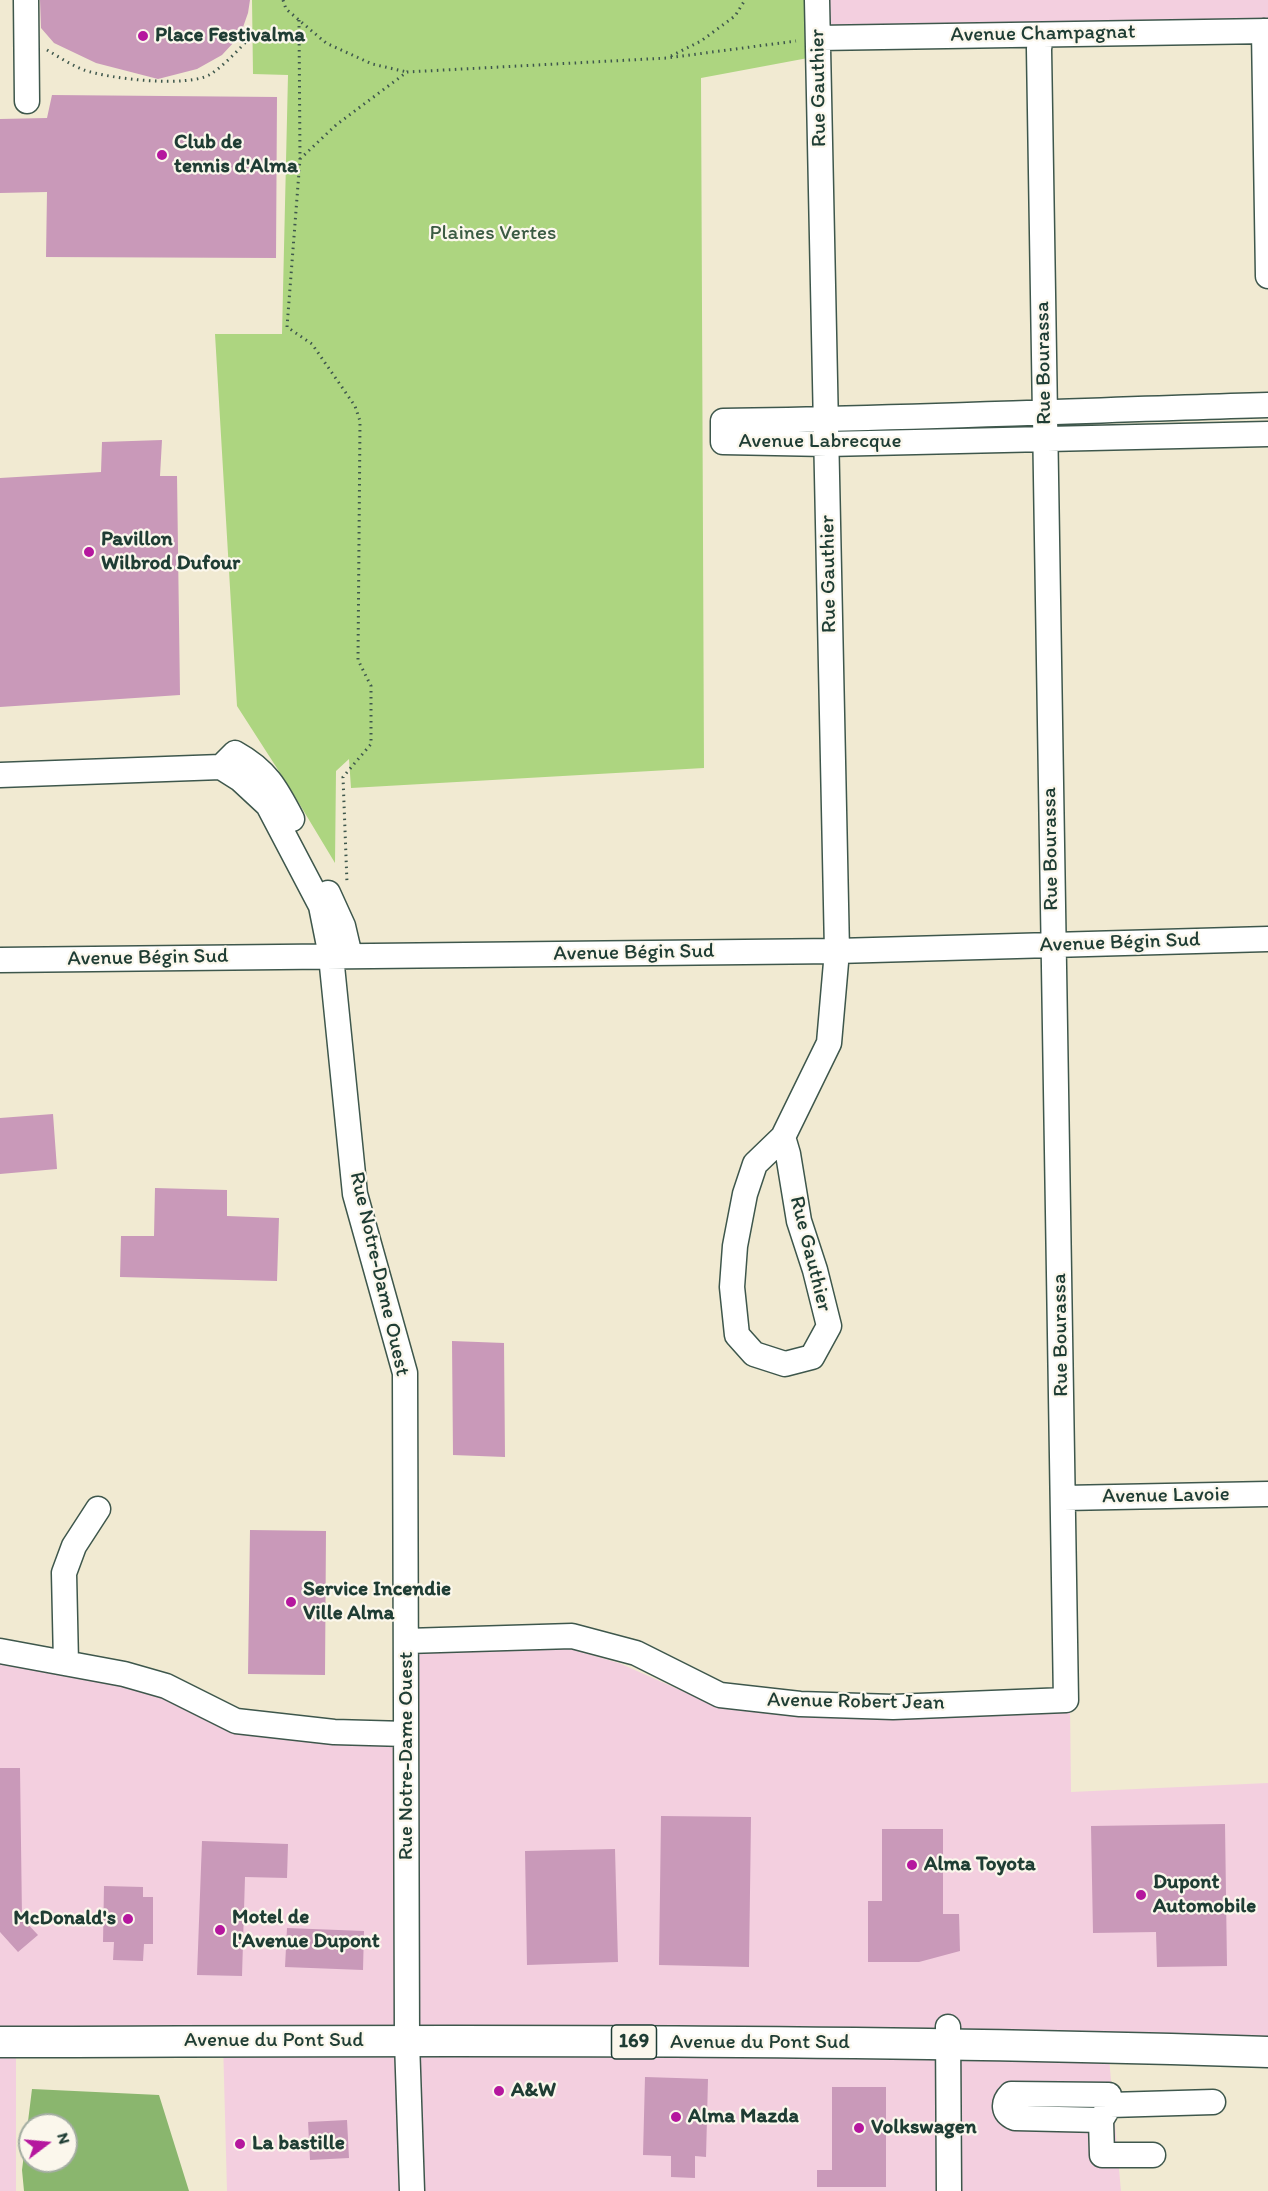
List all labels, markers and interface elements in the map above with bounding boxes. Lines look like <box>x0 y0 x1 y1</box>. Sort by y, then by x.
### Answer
street label: Avenue Champagnat <box>950 20 1136 48</box>
place label: Place Festivalma <box>155 23 305 49</box>
marker: Place Festivalma <box>136 29 150 43</box>
street label: Rue Gauthier <box>805 29 833 147</box>
place label: Club de tennis d'Alma <box>174 130 298 180</box>
marker: Club de tennis d'Alma <box>155 148 169 162</box>
park label: Plaines Vertes <box>430 221 556 247</box>
street label: Rue Bourassa <box>1030 301 1058 425</box>
street label: Avenue Labrecque <box>738 429 902 455</box>
street label: Rue Gauthier <box>815 515 843 633</box>
place label: Pavillon Wilbrod Dufour <box>101 527 240 577</box>
marker: Pavillon Wilbrod Dufour <box>82 545 96 559</box>
street label: Rue Bourassa <box>1037 787 1065 911</box>
street label: Avenue Bégin Sud <box>1039 928 1201 958</box>
street label: Avenue Bégin Sud <box>553 939 715 967</box>
street label: Avenue Bégin Sud <box>67 944 229 972</box>
street label: Rue Notre-Dame Ouest <box>343 1170 415 1378</box>
street label: Rue Gauthier <box>783 1194 837 1314</box>
street label: Rue Bourassa <box>1047 1273 1075 1397</box>
street label: Avenue Lavoie <box>1102 1482 1230 1510</box>
place label: Service Incendie Ville Alma <box>303 1577 451 1627</box>
marker: Service Incendie Ville Alma <box>284 1595 298 1609</box>
street label: Rue Notre-Dame Ouest <box>394 1652 420 1860</box>
street label: Avenue Robert Jean <box>767 1688 945 1716</box>
place label: Alma Toyota <box>924 1852 1036 1878</box>
marker: Alma Toyota <box>905 1858 919 1872</box>
place label: Dupont Automobile <box>1153 1870 1256 1920</box>
marker: Dupont Automobile <box>1134 1888 1148 1902</box>
place label: Motel de l'Avenue Dupont <box>232 1905 380 1955</box>
place label: McDonald's <box>13 1906 116 1932</box>
marker: McDonald's <box>121 1912 135 1926</box>
marker: Motel de l'Avenue Dupont <box>213 1923 227 1937</box>
road number: 169 <box>612 2025 656 2059</box>
street label: Avenue du Pont Sud <box>184 2028 364 2054</box>
street label: Avenue du Pont Sud <box>670 2030 850 2056</box>
place label: A&W <box>511 2078 556 2104</box>
marker: A&W <box>492 2084 506 2098</box>
place label: Alma Mazda <box>688 2104 799 2130</box>
marker: Alma Mazda <box>669 2110 683 2124</box>
north arrow <box>18 2113 78 2173</box>
place label: Volkswagen <box>871 2115 977 2141</box>
marker: Volkswagen <box>852 2121 866 2135</box>
text: N <box>53 2131 74 2146</box>
place label: La bastille <box>252 2131 345 2157</box>
marker: La bastille <box>233 2137 247 2151</box>

